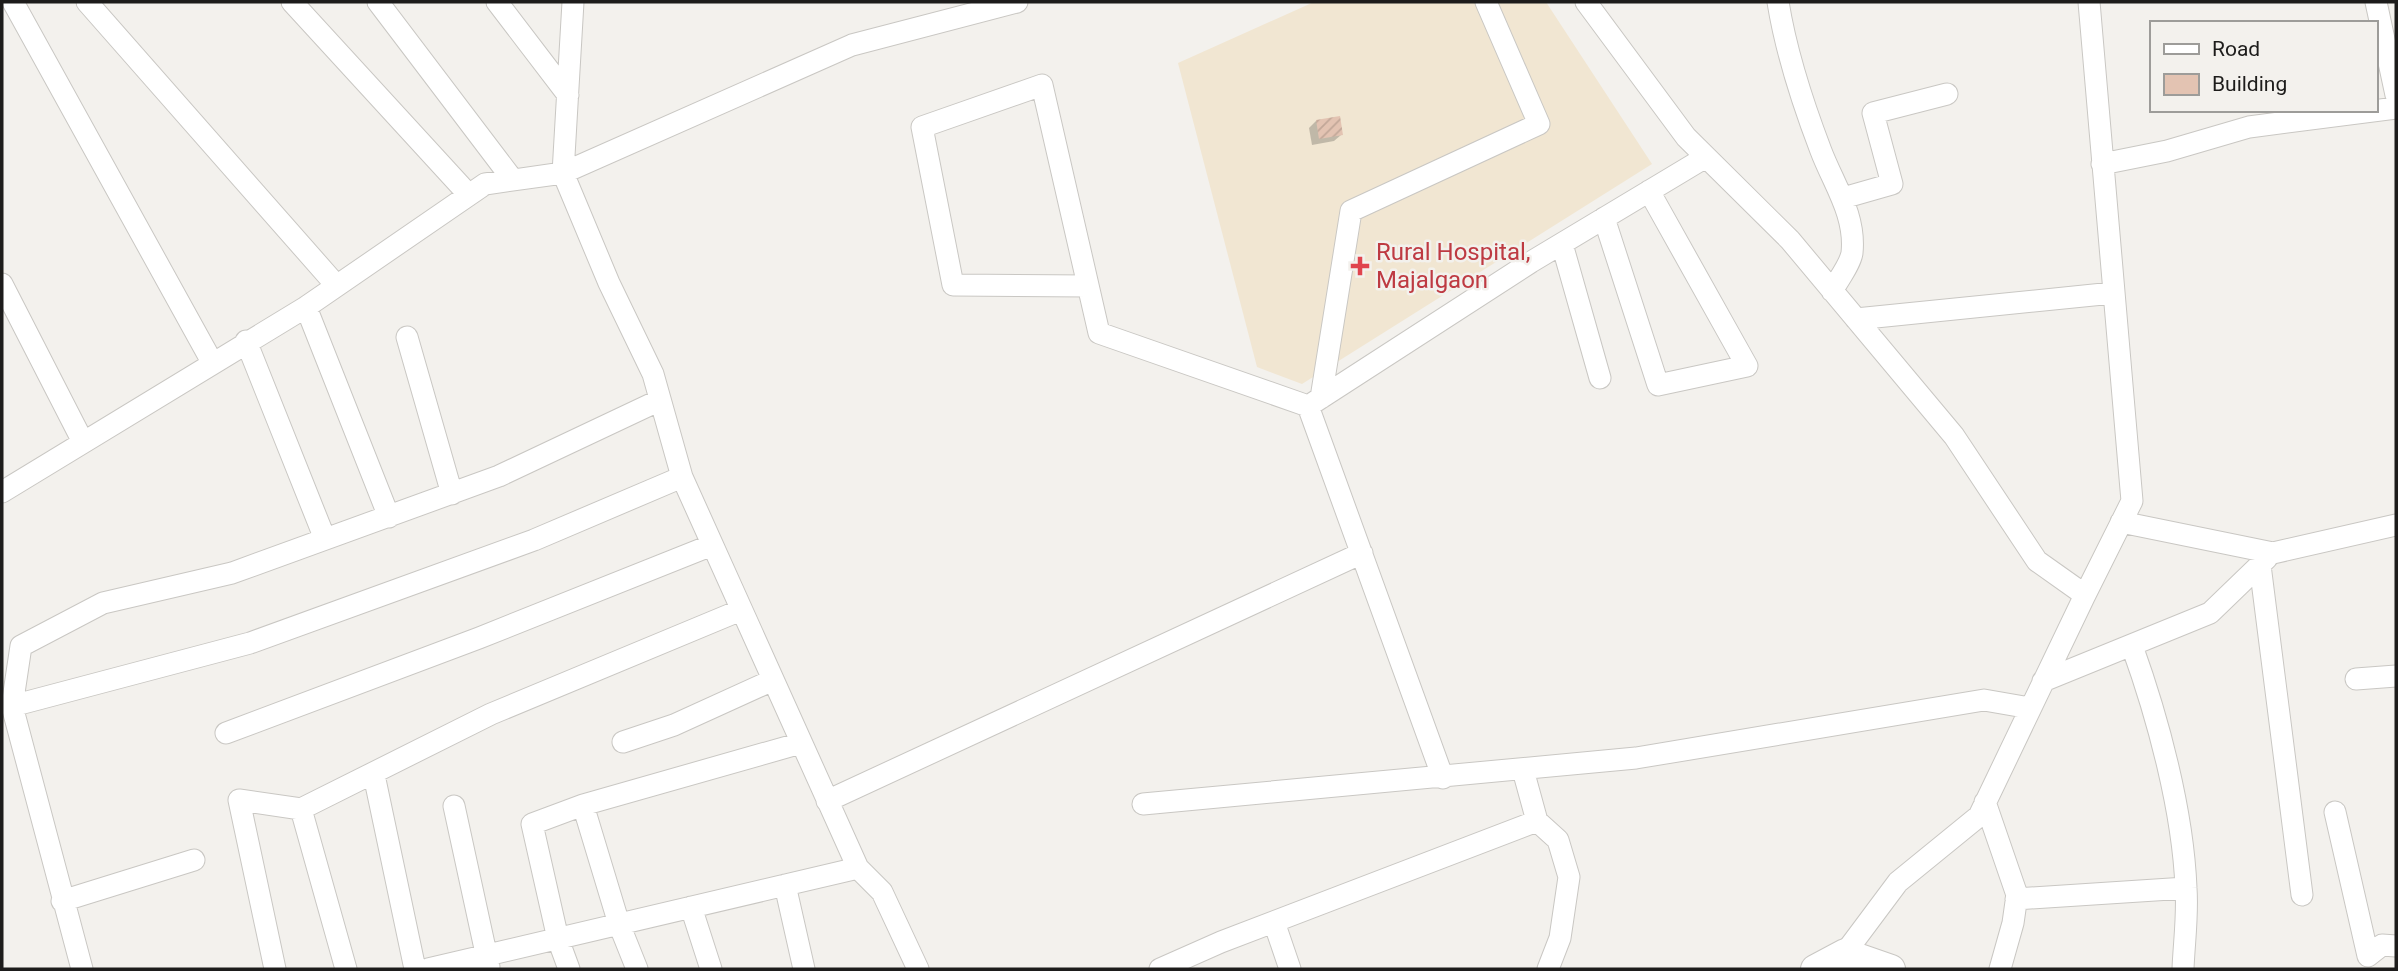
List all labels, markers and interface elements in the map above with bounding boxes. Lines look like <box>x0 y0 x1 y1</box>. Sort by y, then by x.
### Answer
legend <box>2150 21 2377 112</box>
text: Road <box>2212 37 2260 61</box>
text: Building <box>2212 72 2287 96</box>
place label: Rural Hospital, Majalgaon <box>1376 238 1531 294</box>
marker: Rural Hospital, Majalgaon <box>1350 256 1370 276</box>

